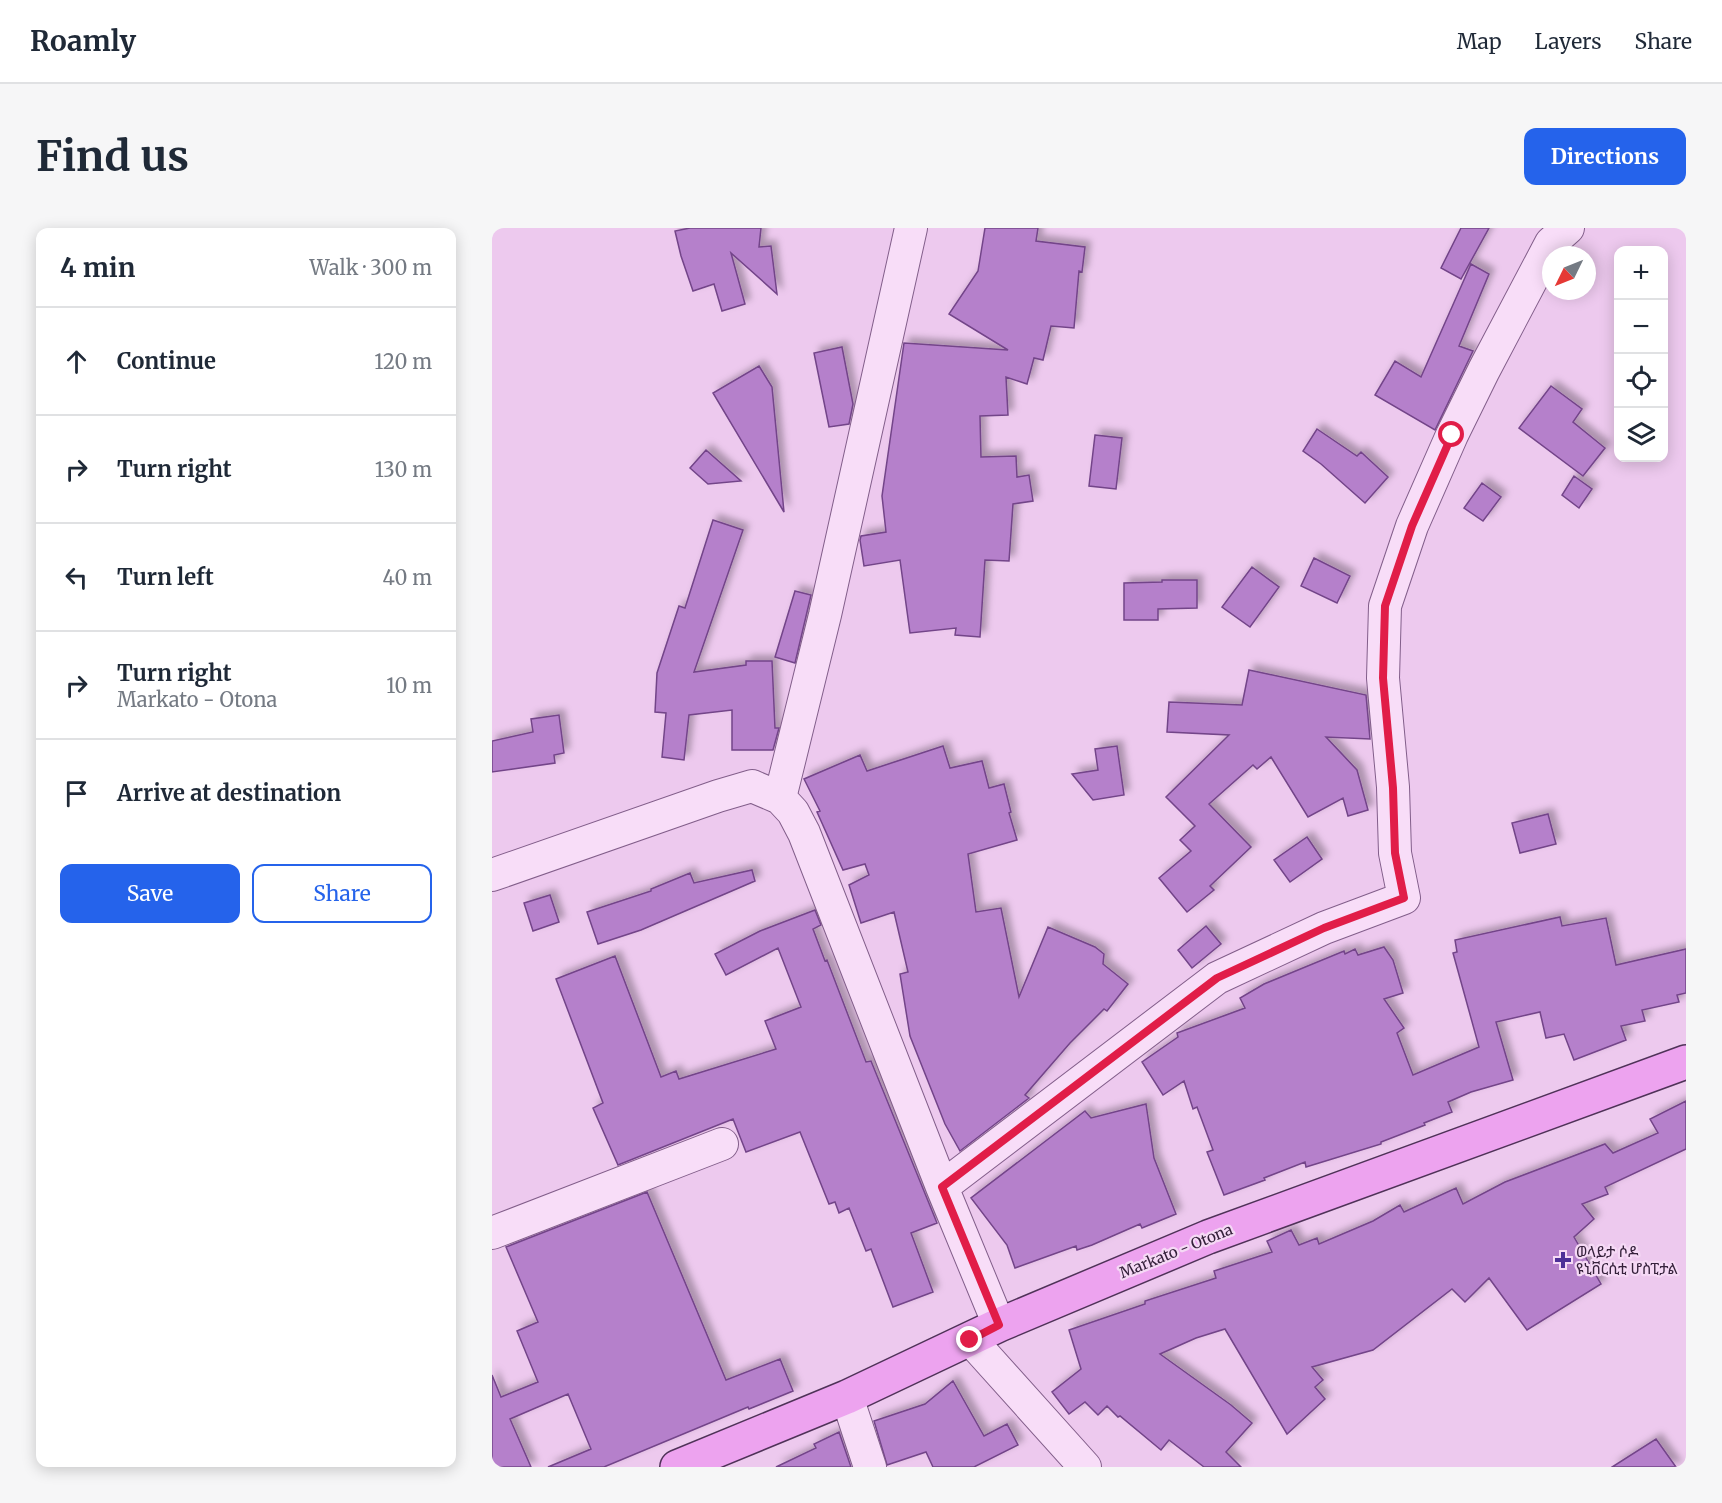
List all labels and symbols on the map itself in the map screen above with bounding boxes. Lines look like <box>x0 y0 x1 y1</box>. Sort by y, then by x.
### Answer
north arrow <box>1542 246 1596 300</box>
route start <box>1438 421 1464 447</box>
street label: Markato - Otona <box>1117 1220 1235 1282</box>
place label: ወላይታ ሶዶ ዩኒቨርሲቲ ሆስፒታል <box>1576 1242 1678 1278</box>
marker: ወላይታ ሶዶ ዩኒቨርሲቲ ሆስፒታል <box>1554 1251 1572 1269</box>
route end <box>956 1326 982 1352</box>

